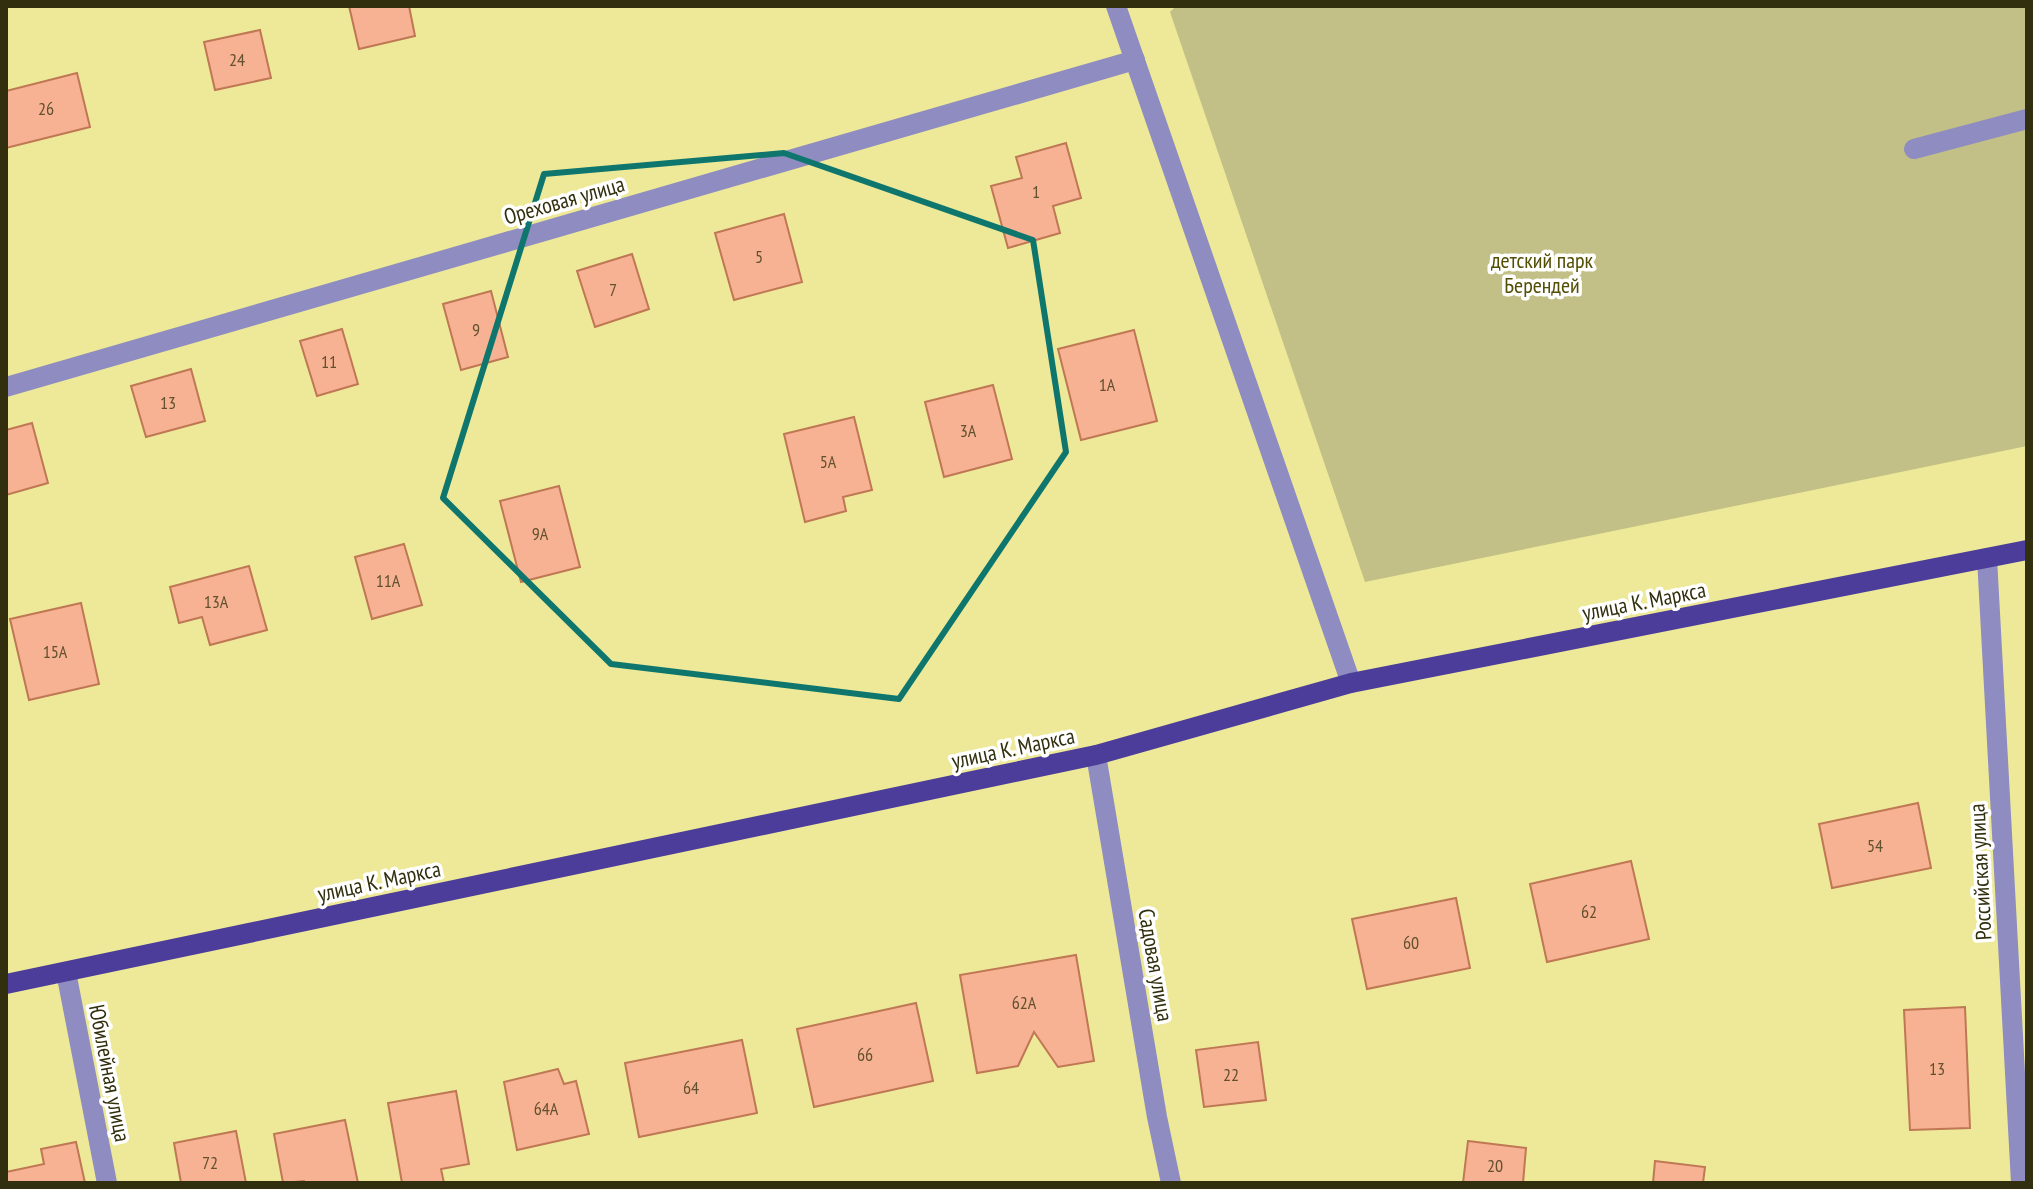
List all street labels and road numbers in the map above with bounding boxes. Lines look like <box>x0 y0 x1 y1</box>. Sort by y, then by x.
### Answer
street label: Ореховая улица <box>500 169 628 231</box>
street label: улица К. Маркса <box>1580 575 1708 627</box>
street label: улица К. Маркса <box>949 721 1077 775</box>
street label: Российская улица <box>1962 803 1998 941</box>
street label: улица К. Маркса <box>315 854 443 908</box>
street label: Садовая улица <box>1132 906 1180 1024</box>
street label: Юбилейная улица <box>83 1002 137 1144</box>

